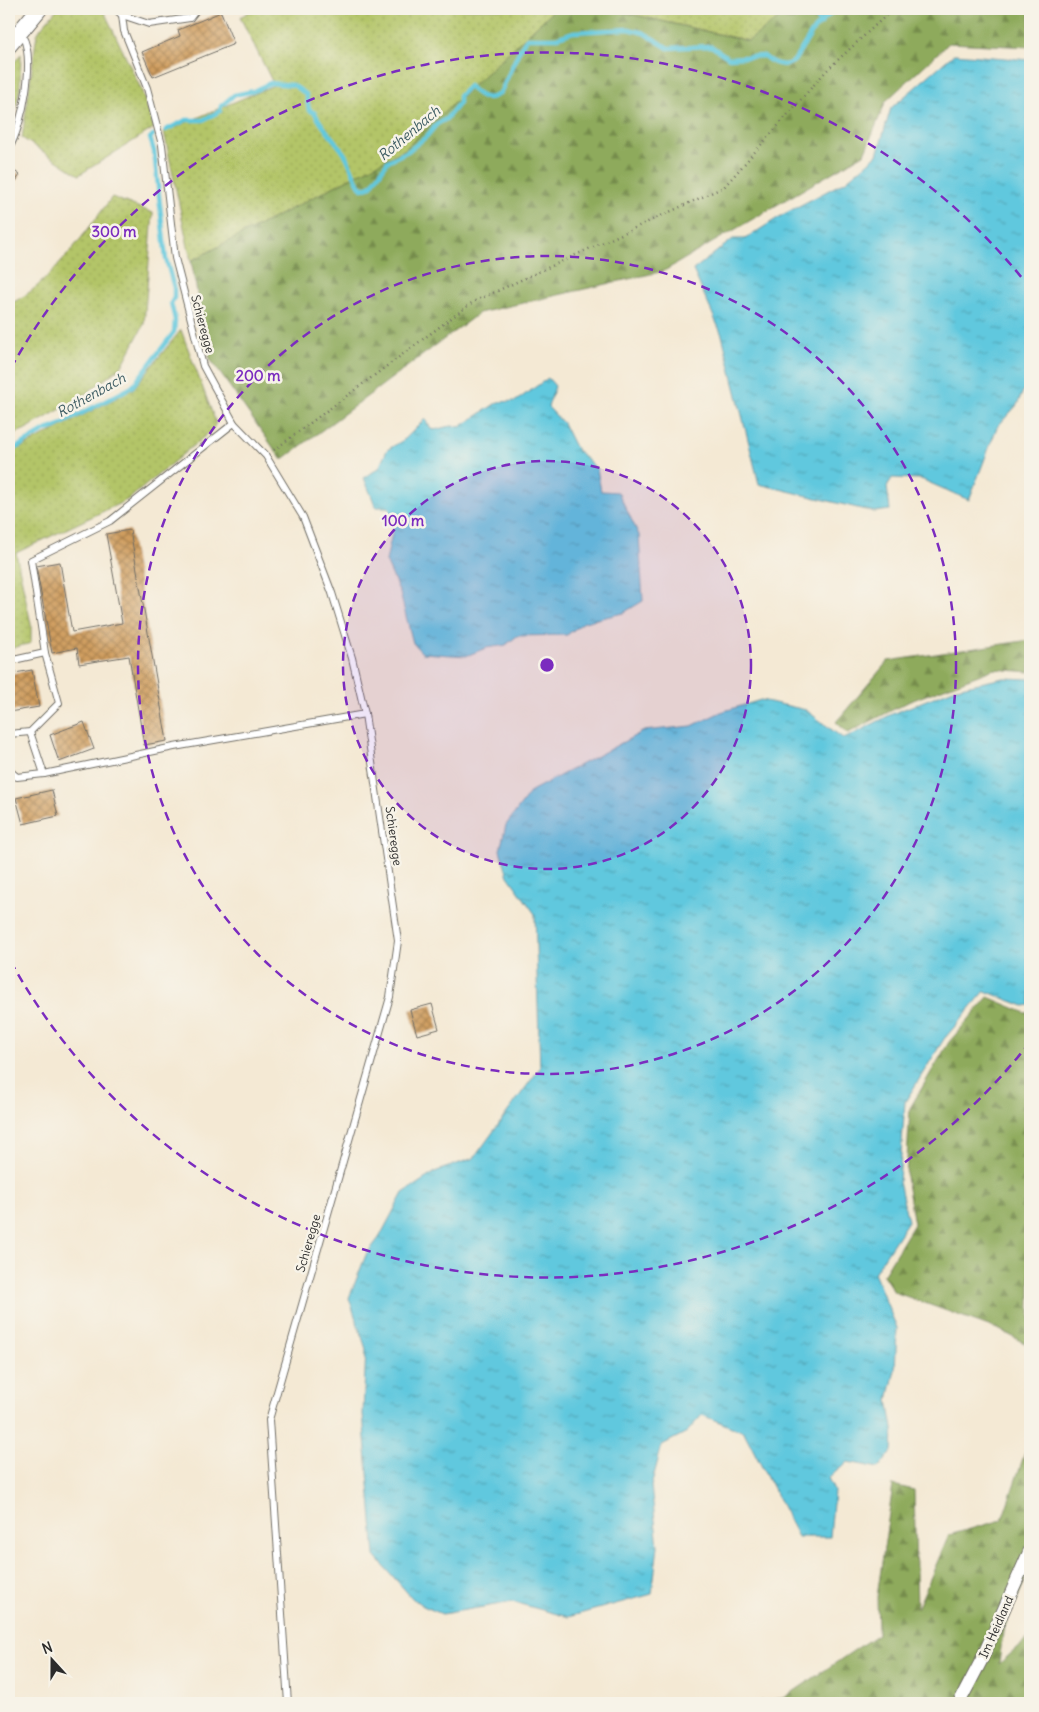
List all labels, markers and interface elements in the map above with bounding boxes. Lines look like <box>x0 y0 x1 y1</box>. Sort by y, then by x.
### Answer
water label: Rothenbach <box>374 101 445 164</box>
text: 300 m <box>92 222 137 241</box>
street label: Schieregge <box>188 293 218 355</box>
text: 200 m <box>236 366 280 385</box>
water label: Rothenbach <box>53 368 129 421</box>
text: 100 m <box>382 511 424 530</box>
centre of rings <box>538 656 556 674</box>
street label: Schieregge <box>382 805 406 867</box>
street label: Schieregge <box>293 1212 323 1274</box>
street label: Im Heidland <box>976 1593 1016 1661</box>
north arrow <box>28 1634 78 1684</box>
text: N <box>40 1638 55 1658</box>

